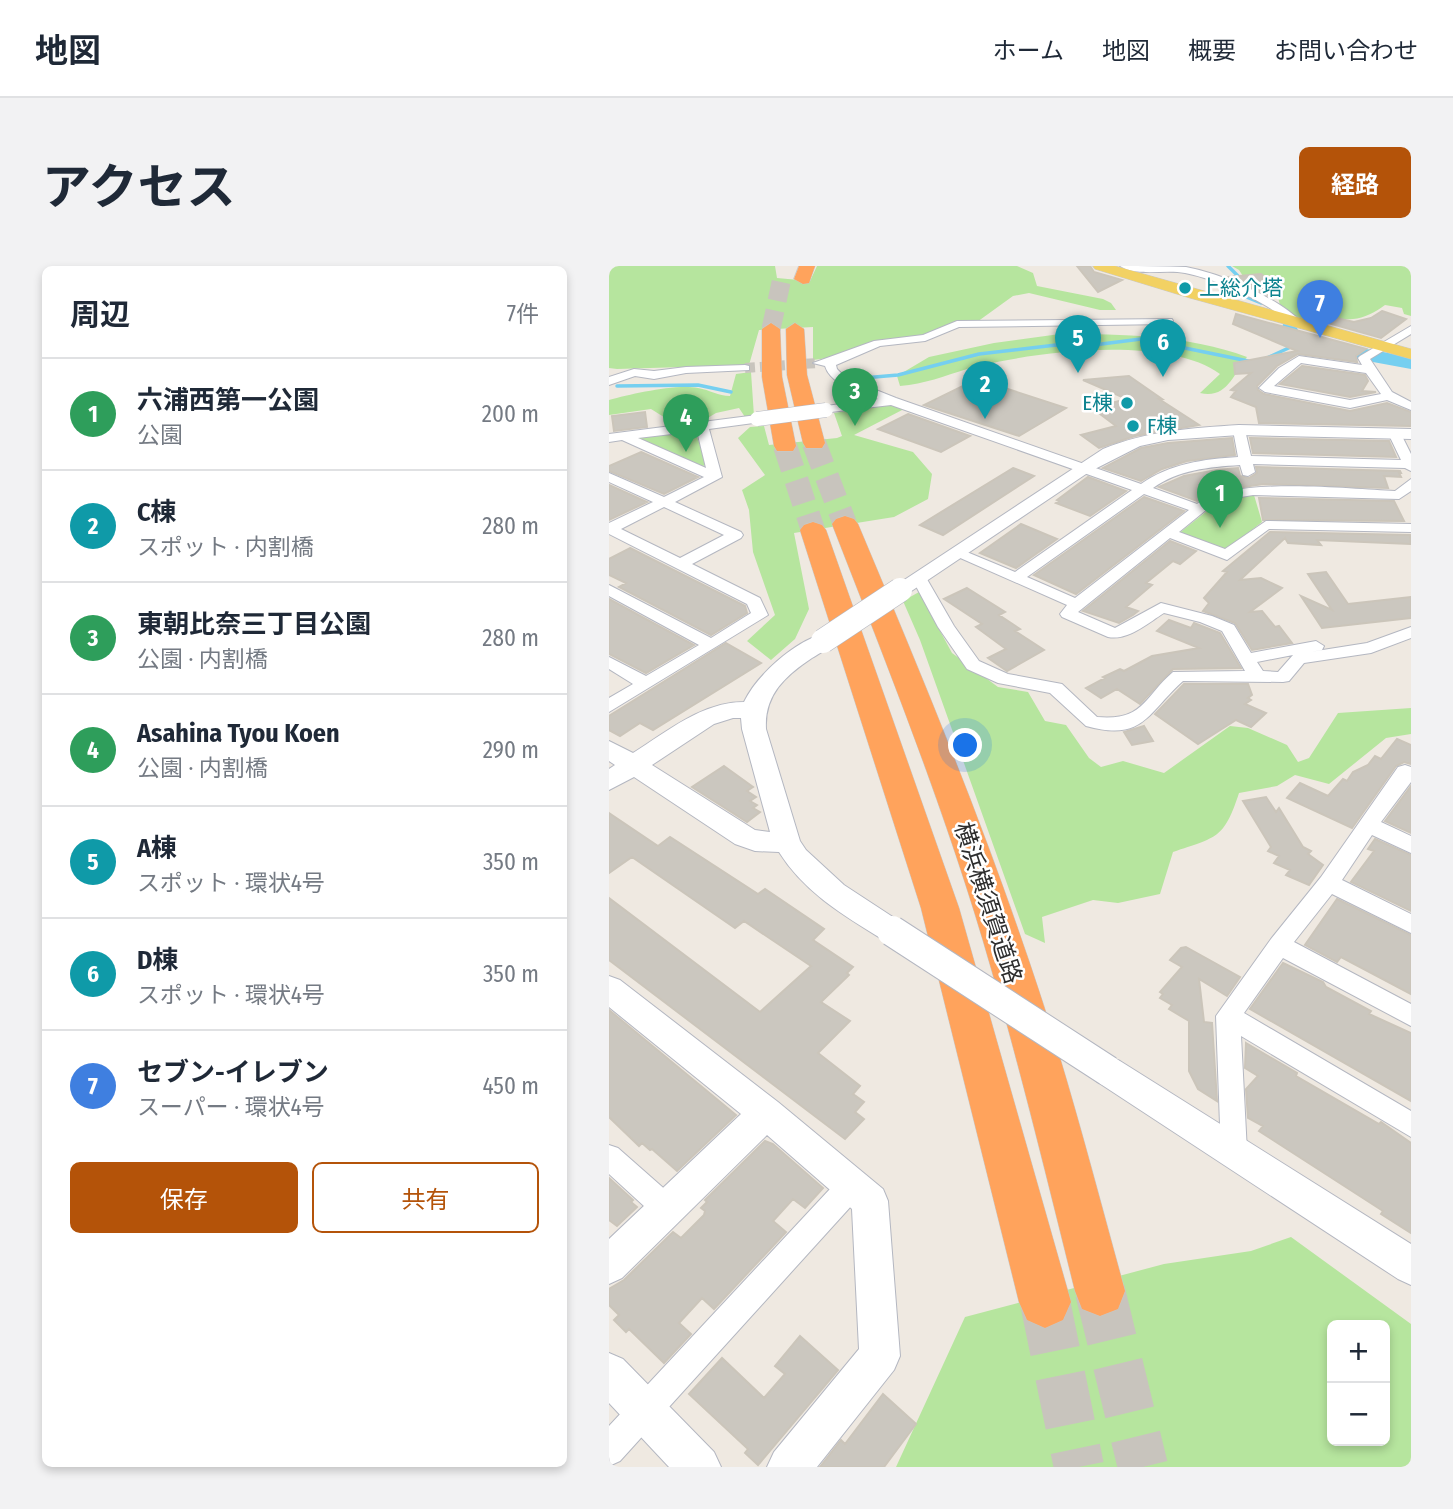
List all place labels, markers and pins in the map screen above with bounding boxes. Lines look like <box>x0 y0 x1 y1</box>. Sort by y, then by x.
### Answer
place label: 上総介塔 <box>1199 275 1283 301</box>
marker: 上総介塔 <box>1177 280 1193 296</box>
pin: 7 <box>1297 280 1343 338</box>
pin: 5 <box>1055 315 1101 373</box>
pin: 6 <box>1140 319 1186 377</box>
pin: 2 <box>962 361 1008 419</box>
pin: 3 <box>832 368 878 426</box>
place label: E棟 <box>1082 390 1113 416</box>
pin: 4 <box>663 394 709 452</box>
marker: E棟 <box>1119 395 1135 411</box>
place label: F棟 <box>1147 413 1177 439</box>
marker: F棟 <box>1125 418 1141 434</box>
pin: 1 <box>1197 470 1243 528</box>

